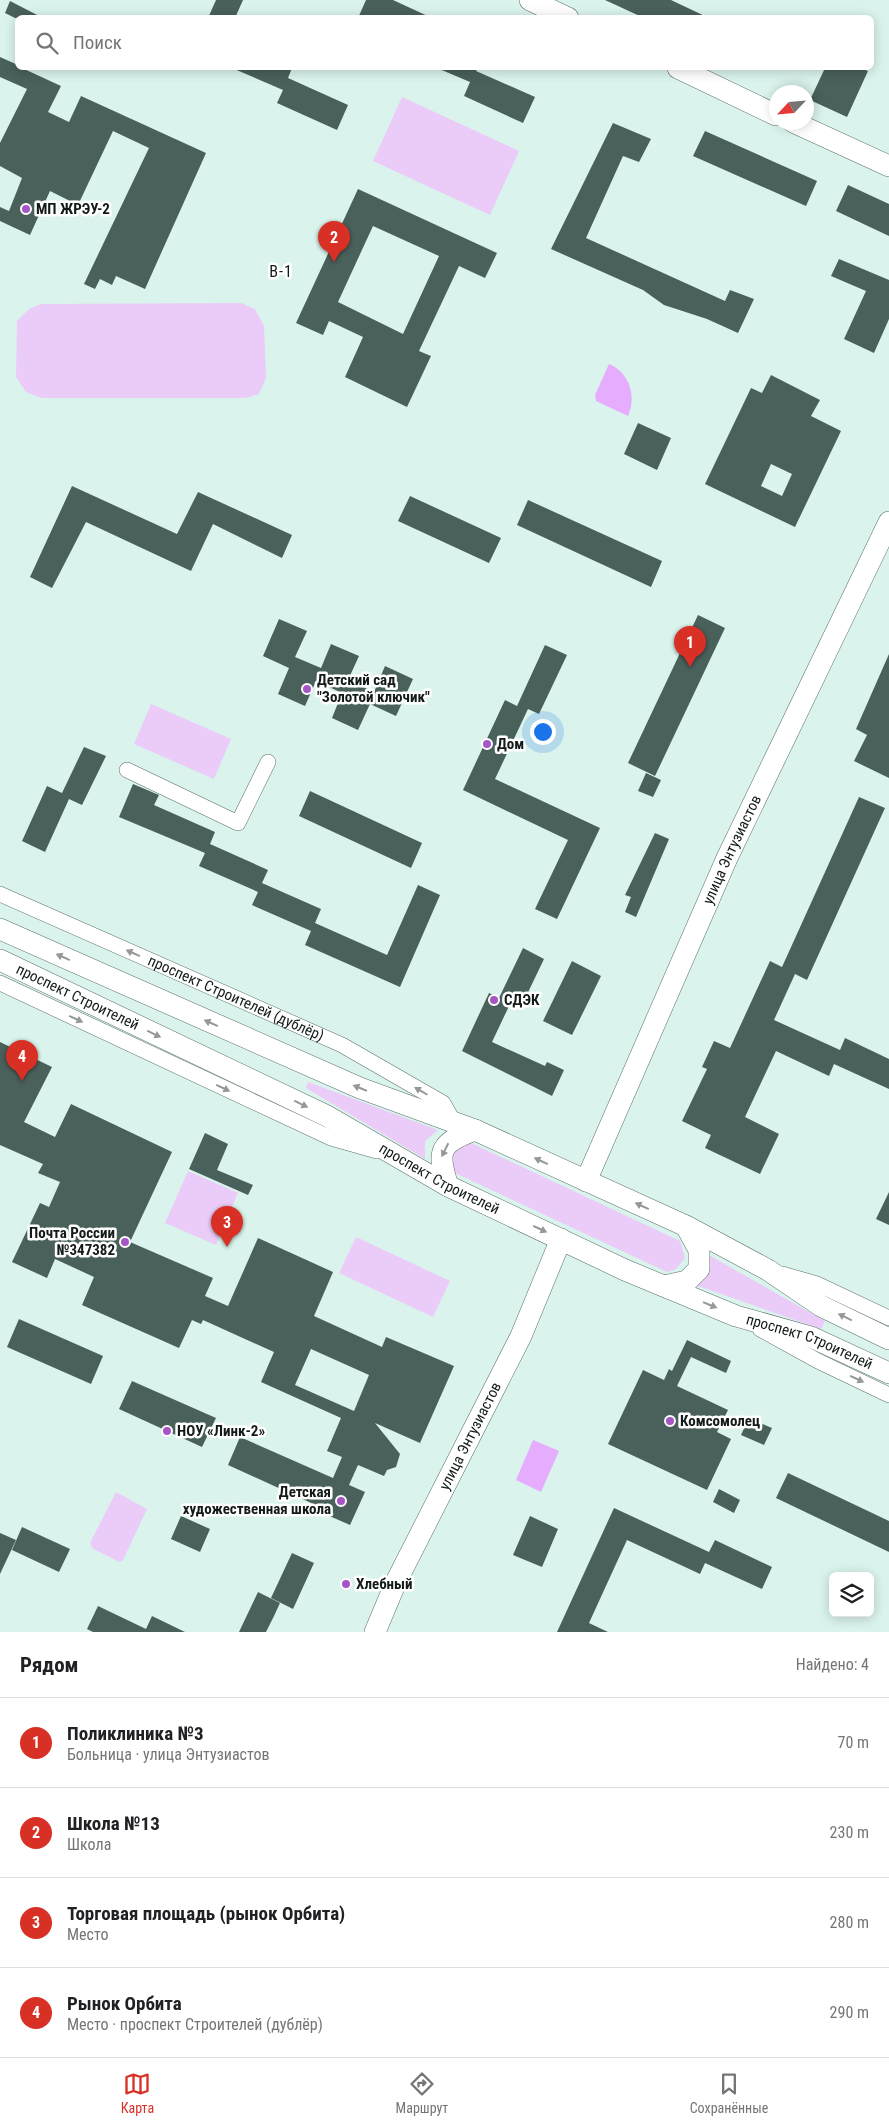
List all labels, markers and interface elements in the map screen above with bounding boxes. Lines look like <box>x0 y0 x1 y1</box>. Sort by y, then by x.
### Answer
search box <box>15 15 874 70</box>
icon: search <box>33 29 61 57</box>
text: Поиск <box>73 31 122 54</box>
north arrow <box>769 85 814 130</box>
place label: МП ЖРЭУ-2 <box>36 200 110 218</box>
marker: МП ЖРЭУ-2 <box>20 203 32 215</box>
pin: 2 <box>318 221 350 262</box>
district label: В-1 <box>269 262 293 281</box>
pin: 1 <box>674 626 706 667</box>
place label: Детский сад "Золотой ключик" <box>317 671 430 706</box>
marker: Детский сад "Золотой ключик" <box>301 683 313 695</box>
your location <box>530 719 556 745</box>
place label: Дом <box>497 735 524 753</box>
marker: Дом <box>481 738 493 750</box>
street label: улица Энтузиастов <box>699 792 765 907</box>
one-way arrow <box>126 949 140 957</box>
street label: проспект Строителей (дублёр) <box>145 951 327 1045</box>
one-way arrow <box>56 953 70 961</box>
street label: проспект Строителей <box>13 960 142 1034</box>
place label: СДЭК <box>504 991 540 1009</box>
marker: СДЭК <box>488 994 500 1006</box>
one-way arrow <box>69 1015 83 1023</box>
one-way arrow <box>204 1018 218 1026</box>
one-way arrow <box>147 1030 162 1038</box>
pin: 4 <box>6 1040 38 1081</box>
one-way arrow <box>216 1084 230 1092</box>
one-way arrow <box>352 1084 367 1092</box>
one-way arrow <box>415 1086 428 1095</box>
one-way arrow <box>294 1100 308 1108</box>
street label: проспект Строителей <box>376 1139 502 1218</box>
one-way arrow <box>441 1143 449 1157</box>
one-way arrow <box>534 1156 548 1164</box>
one-way arrow <box>635 1202 649 1210</box>
pin: 3 <box>211 1206 243 1247</box>
place label: Почта России №347382 <box>29 1224 115 1259</box>
one-way arrow <box>532 1225 547 1234</box>
marker: Почта России №347382 <box>119 1236 131 1248</box>
one-way arrow <box>702 1301 717 1309</box>
street label: проспект Строителей <box>744 1310 876 1373</box>
one-way arrow <box>838 1313 852 1321</box>
one-way arrow <box>850 1376 864 1384</box>
street label: улица Энтузиастов <box>435 1379 505 1493</box>
place label: Комсомолец <box>680 1412 760 1430</box>
marker: Комсомолец <box>664 1415 676 1427</box>
place label: НОУ «Линк-2» <box>177 1422 265 1440</box>
marker: НОУ «Линк-2» <box>161 1425 173 1437</box>
place label: Детская художественная школа <box>183 1483 331 1518</box>
marker: Детская художественная школа <box>335 1495 347 1507</box>
map controls <box>829 1572 874 1617</box>
button: layers <box>829 1572 874 1617</box>
place label: Хлебный <box>356 1575 413 1593</box>
marker: Хлебный <box>340 1578 352 1590</box>
text: Рядом <box>20 1653 79 1677</box>
text: Найдено: 4 <box>796 1655 869 1674</box>
text: Поликлиника №3 <box>67 1722 204 1745</box>
text: 1 <box>32 1733 40 1752</box>
text: 70 m <box>837 1733 869 1752</box>
text: Больница · улица Энтузиастов <box>67 1745 270 1764</box>
text: Школа №13 <box>67 1812 160 1835</box>
text: 2 <box>32 1823 40 1842</box>
text: 230 m <box>830 1823 869 1842</box>
text: Школа <box>67 1835 111 1854</box>
text: Торговая площадь (рынок Орбита) <box>67 1902 345 1925</box>
text: 3 <box>32 1913 40 1932</box>
text: 280 m <box>830 1913 869 1932</box>
text: Место <box>67 1925 108 1944</box>
text: Рынок Орбита <box>67 1992 182 2015</box>
text: 4 <box>32 2003 40 2022</box>
text: 290 m <box>830 2003 869 2022</box>
text: Место · проспект Строителей (дублёр) <box>67 2015 323 2034</box>
tab: Карта <box>121 2070 154 2116</box>
tab: Маршрут <box>396 2070 448 2116</box>
tab: Сохранённые <box>690 2070 768 2116</box>

